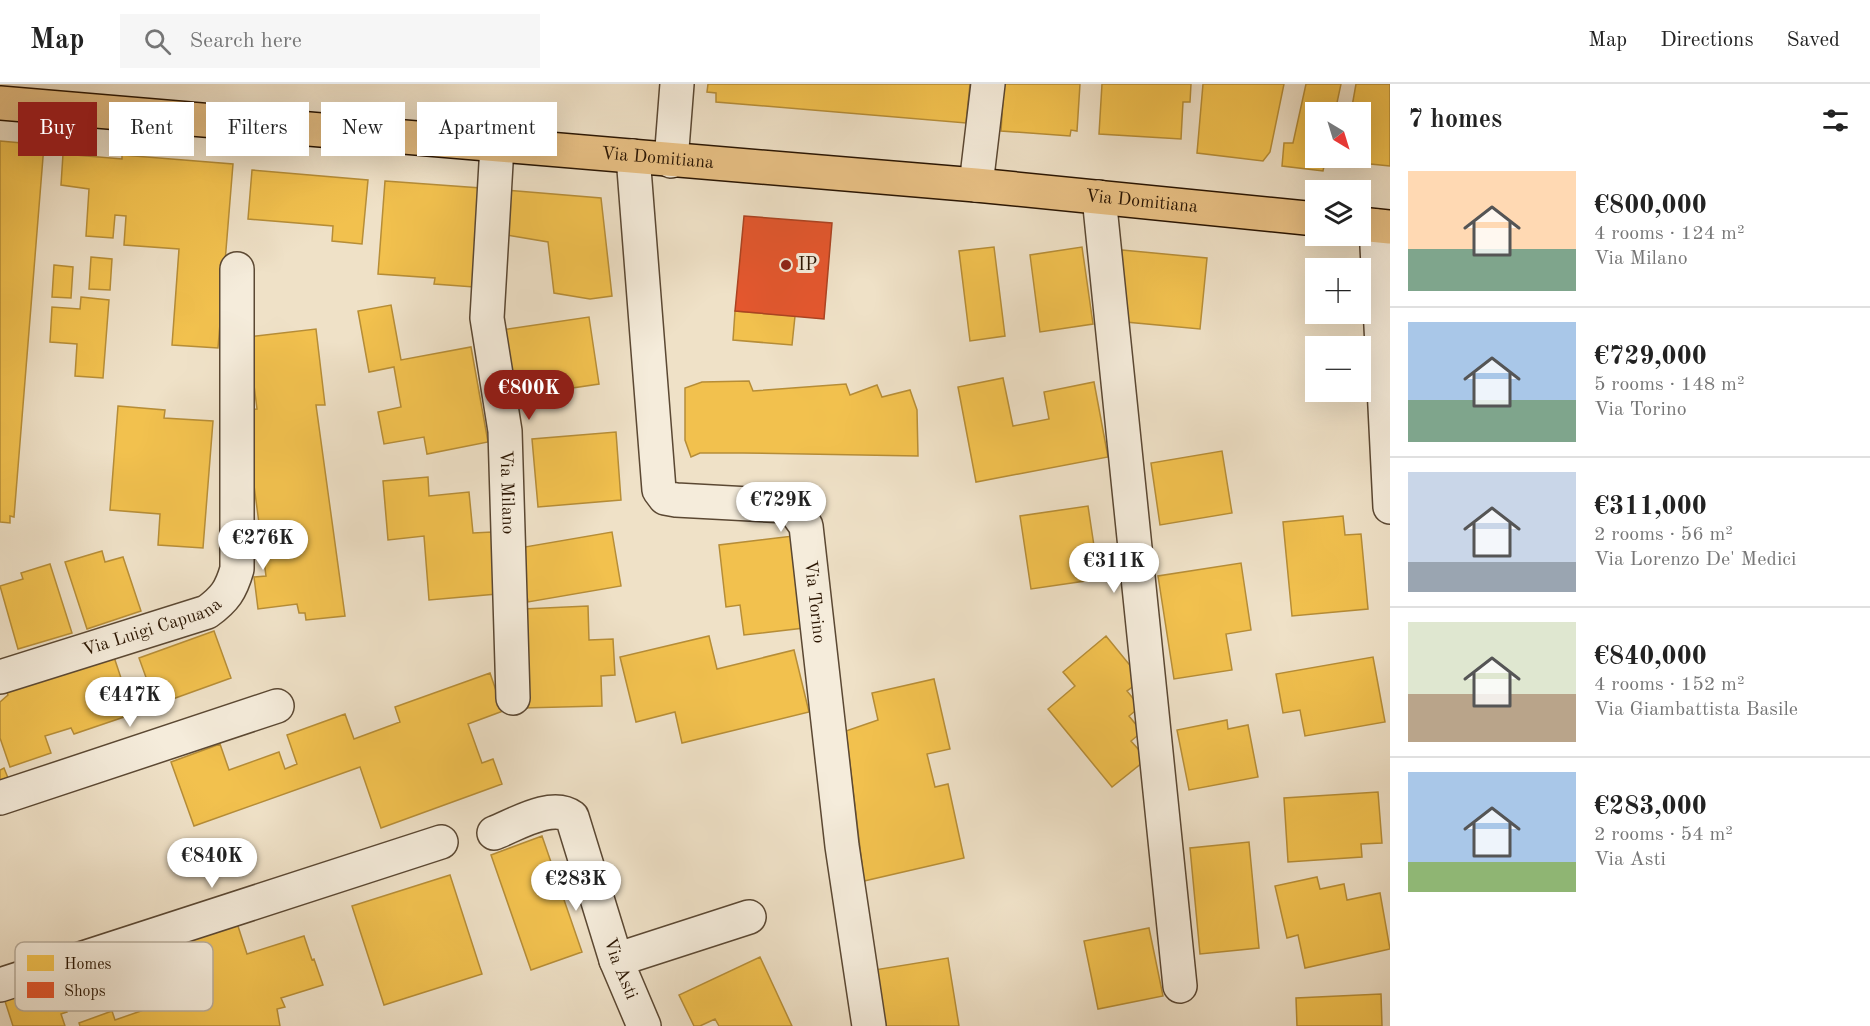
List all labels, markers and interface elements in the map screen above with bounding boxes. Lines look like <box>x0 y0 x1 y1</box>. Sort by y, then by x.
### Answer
search box <box>120 14 540 68</box>
icon: search <box>141 25 174 58</box>
text: Map <box>30 27 84 55</box>
text: Search here <box>189 30 302 52</box>
text: Map <box>1588 30 1627 51</box>
text: Directions <box>1660 30 1754 51</box>
text: Saved <box>1787 30 1840 51</box>
chip: Buy <box>18 102 97 156</box>
chip: Rent <box>109 102 194 156</box>
chip: Filters <box>206 102 309 156</box>
chip: New <box>321 102 405 156</box>
chip: Apartment <box>417 102 557 156</box>
north arrow <box>1305 102 1371 168</box>
map controls <box>1305 102 1371 402</box>
icon: filters <box>1819 104 1852 137</box>
text: 7 homes <box>1408 107 1502 133</box>
street label: Via Domitiana <box>601 145 715 172</box>
button: layers <box>1305 180 1371 246</box>
street label: Via Domitiana <box>1085 187 1199 216</box>
text: €800,000 <box>1594 193 1707 219</box>
icon: home <box>1456 195 1528 267</box>
text: 4 rooms · 124 m² <box>1594 224 1744 244</box>
text: Via Milano <box>1594 249 1688 269</box>
place label: IP <box>798 256 817 274</box>
marker: IP <box>779 258 793 272</box>
button: + <box>1305 258 1371 324</box>
button: − <box>1305 336 1371 402</box>
text: €729,000 <box>1594 344 1707 370</box>
icon: home <box>1456 346 1528 418</box>
pin: €800K <box>487 370 571 421</box>
text: 5 rooms · 148 m² <box>1594 375 1744 395</box>
text: €800K <box>498 379 560 399</box>
text: Via Torino <box>1594 400 1687 420</box>
street label: Via Milano <box>497 450 517 535</box>
pin: €729K <box>739 482 823 533</box>
text: €729K <box>750 491 812 511</box>
text: €311,000 <box>1594 494 1707 520</box>
icon: home <box>1456 496 1528 568</box>
pin: €276K <box>221 520 305 571</box>
text: 2 rooms · 56 m² <box>1594 525 1733 545</box>
text: €276K <box>232 529 294 549</box>
pin: €311K <box>1072 543 1156 594</box>
text: Via Lorenzo De' Medici <box>1594 550 1796 570</box>
text: €311K <box>1083 552 1145 572</box>
street label: Via Torino <box>801 559 828 644</box>
street label: Via Luigi Capuana <box>80 595 225 659</box>
text: €840,000 <box>1594 644 1707 670</box>
icon: home <box>1456 646 1528 718</box>
text: 4 rooms · 152 m² <box>1594 675 1744 695</box>
pin: €447K <box>88 677 172 728</box>
text: €447K <box>99 686 161 706</box>
text: Via Giambattista Basile <box>1594 700 1798 720</box>
text: €283,000 <box>1594 794 1707 820</box>
icon: home <box>1456 796 1528 868</box>
text: 2 rooms · 54 m² <box>1594 825 1733 845</box>
pin: €840K <box>170 838 254 889</box>
text: €840K <box>181 847 243 867</box>
text: Via Asti <box>1594 850 1666 870</box>
pin: €283K <box>534 861 618 912</box>
text: €283K <box>545 870 607 890</box>
street label: Via Asti <box>601 936 641 1002</box>
legend <box>15 942 213 1011</box>
text: Homes <box>64 957 112 973</box>
text: Shops <box>64 984 106 1000</box>

